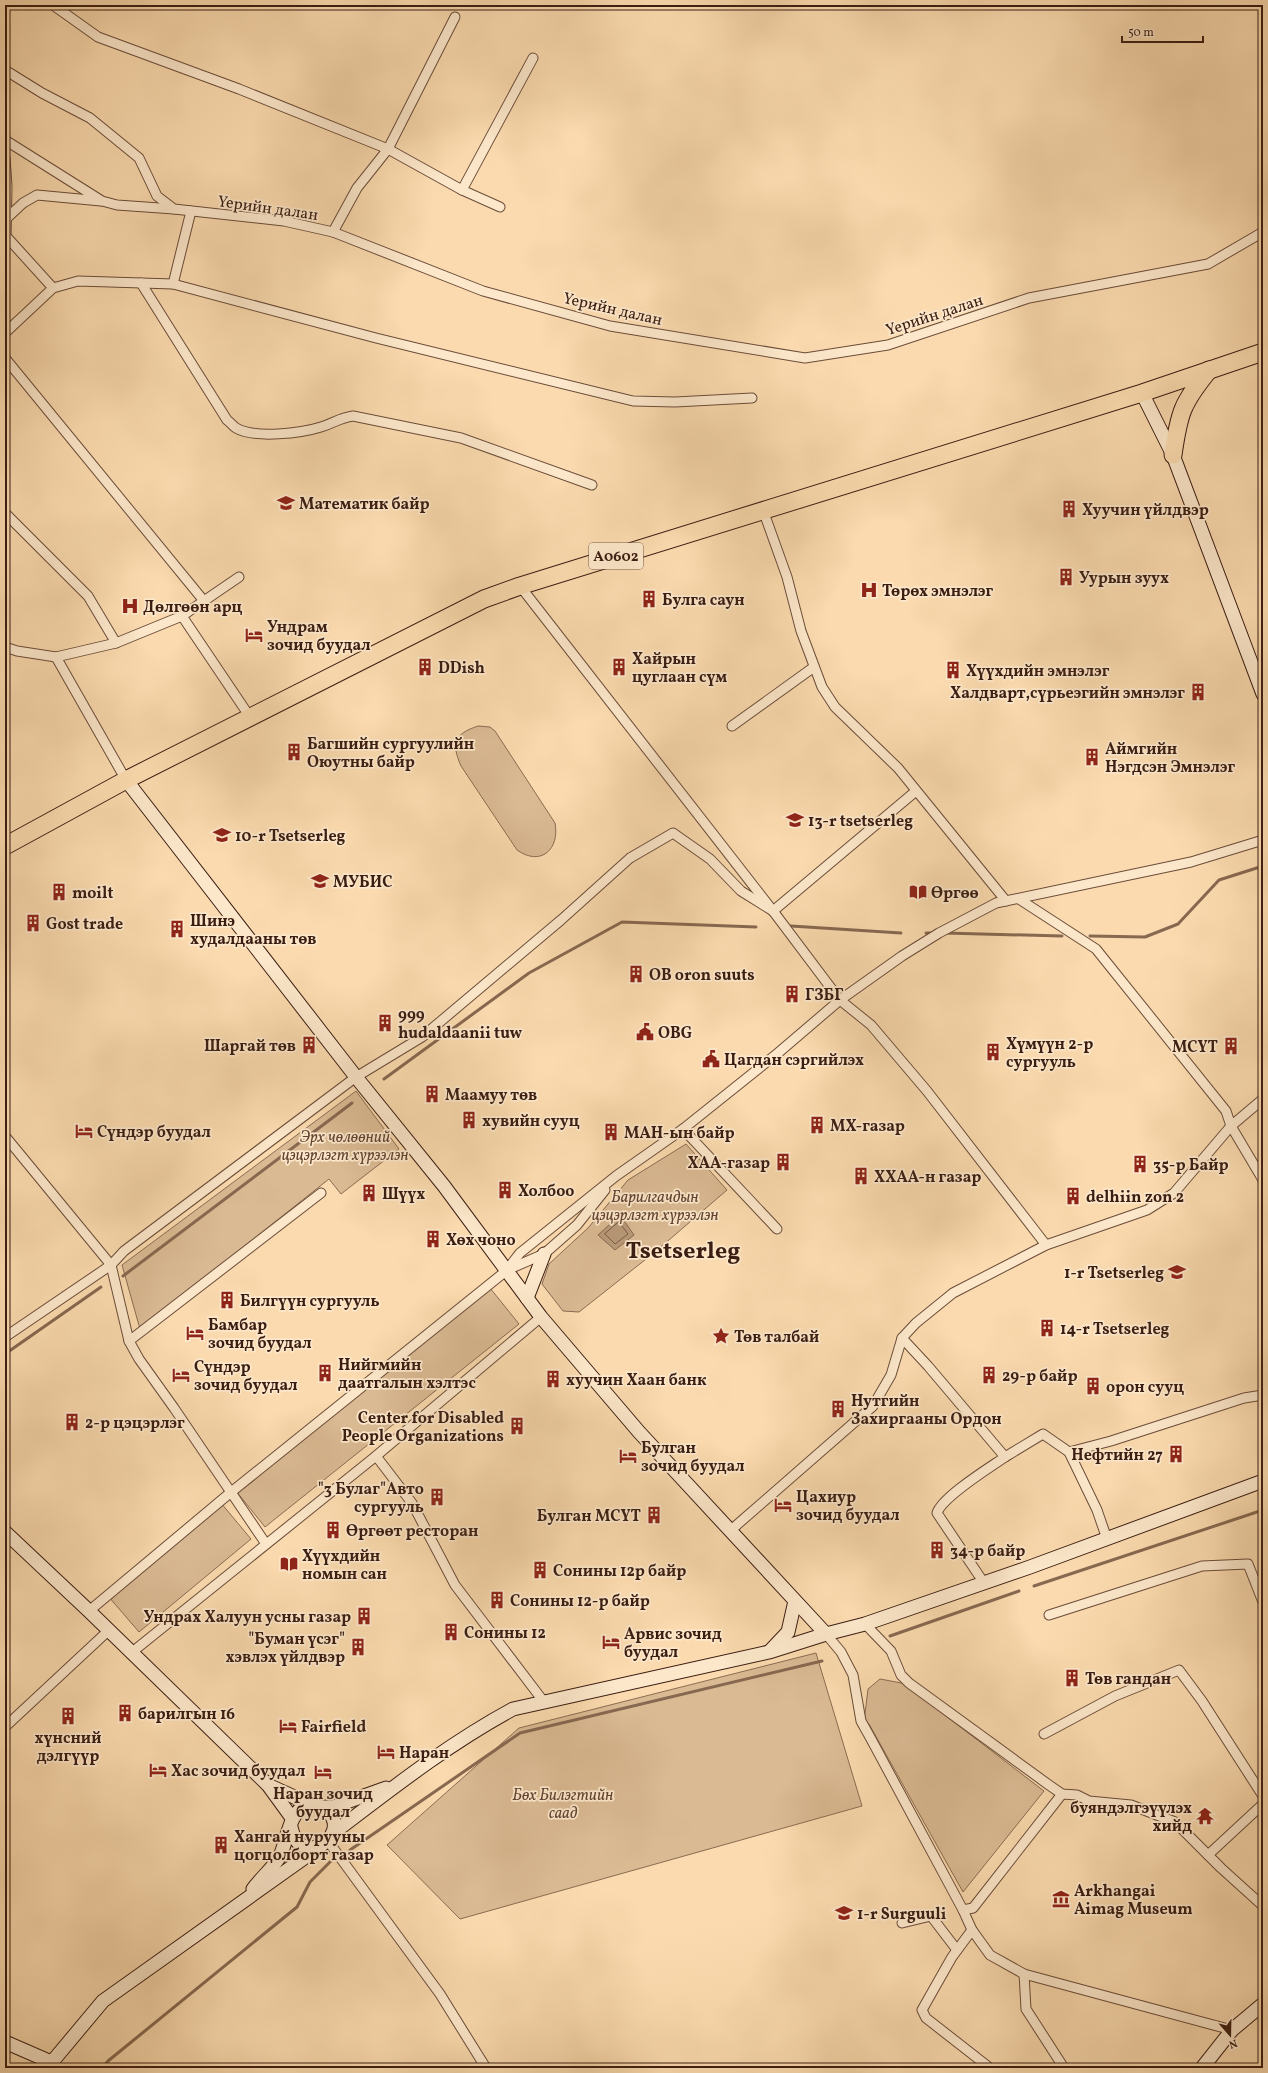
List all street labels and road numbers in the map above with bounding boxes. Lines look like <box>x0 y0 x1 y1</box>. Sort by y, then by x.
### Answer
street label: Үерийн далан <box>216 191 320 227</box>
street label: Үерийн далан <box>561 288 665 332</box>
street label: Үерийн далан <box>883 290 986 342</box>
road number: A0602 <box>589 543 643 569</box>

